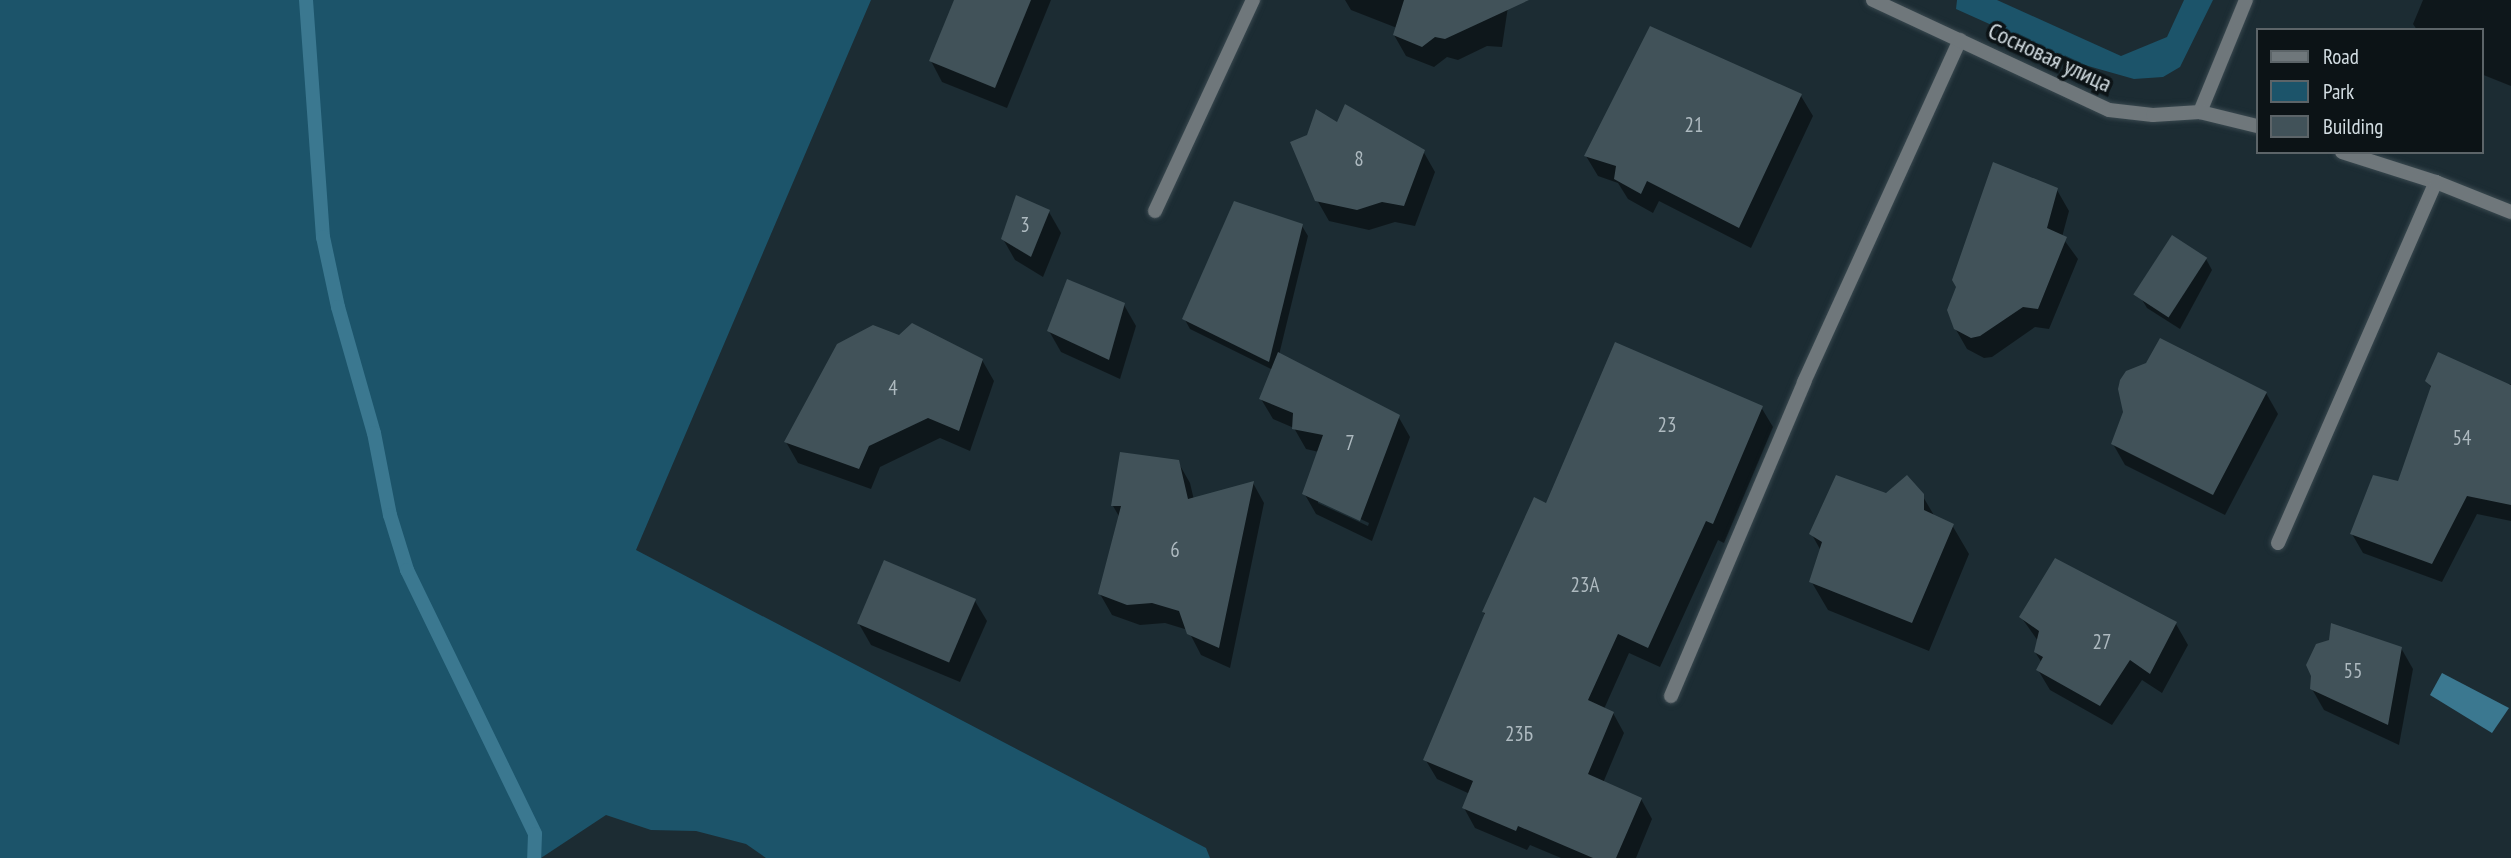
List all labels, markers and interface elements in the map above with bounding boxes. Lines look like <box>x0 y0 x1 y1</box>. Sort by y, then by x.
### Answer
street label: Сосновая улица <box>1984 16 2116 98</box>
legend <box>2256 28 2483 154</box>
text: Road <box>2323 43 2359 70</box>
text: Park <box>2323 78 2354 105</box>
house number: 21 <box>1685 112 1703 138</box>
text: Building <box>2323 113 2383 140</box>
house number: 8 <box>1354 146 1364 172</box>
house number: 3 <box>1020 212 1030 238</box>
house number: 4 <box>888 375 898 401</box>
house number: 23 <box>1658 412 1676 438</box>
house number: 54 <box>2453 425 2471 451</box>
house number: 7 <box>1345 430 1355 456</box>
house number: 6 <box>1170 537 1180 563</box>
house number: 23А <box>1571 572 1599 598</box>
house number: 27 <box>2093 629 2111 655</box>
house number: 55 <box>2344 658 2362 684</box>
house number: 23Б <box>1505 721 1533 747</box>

